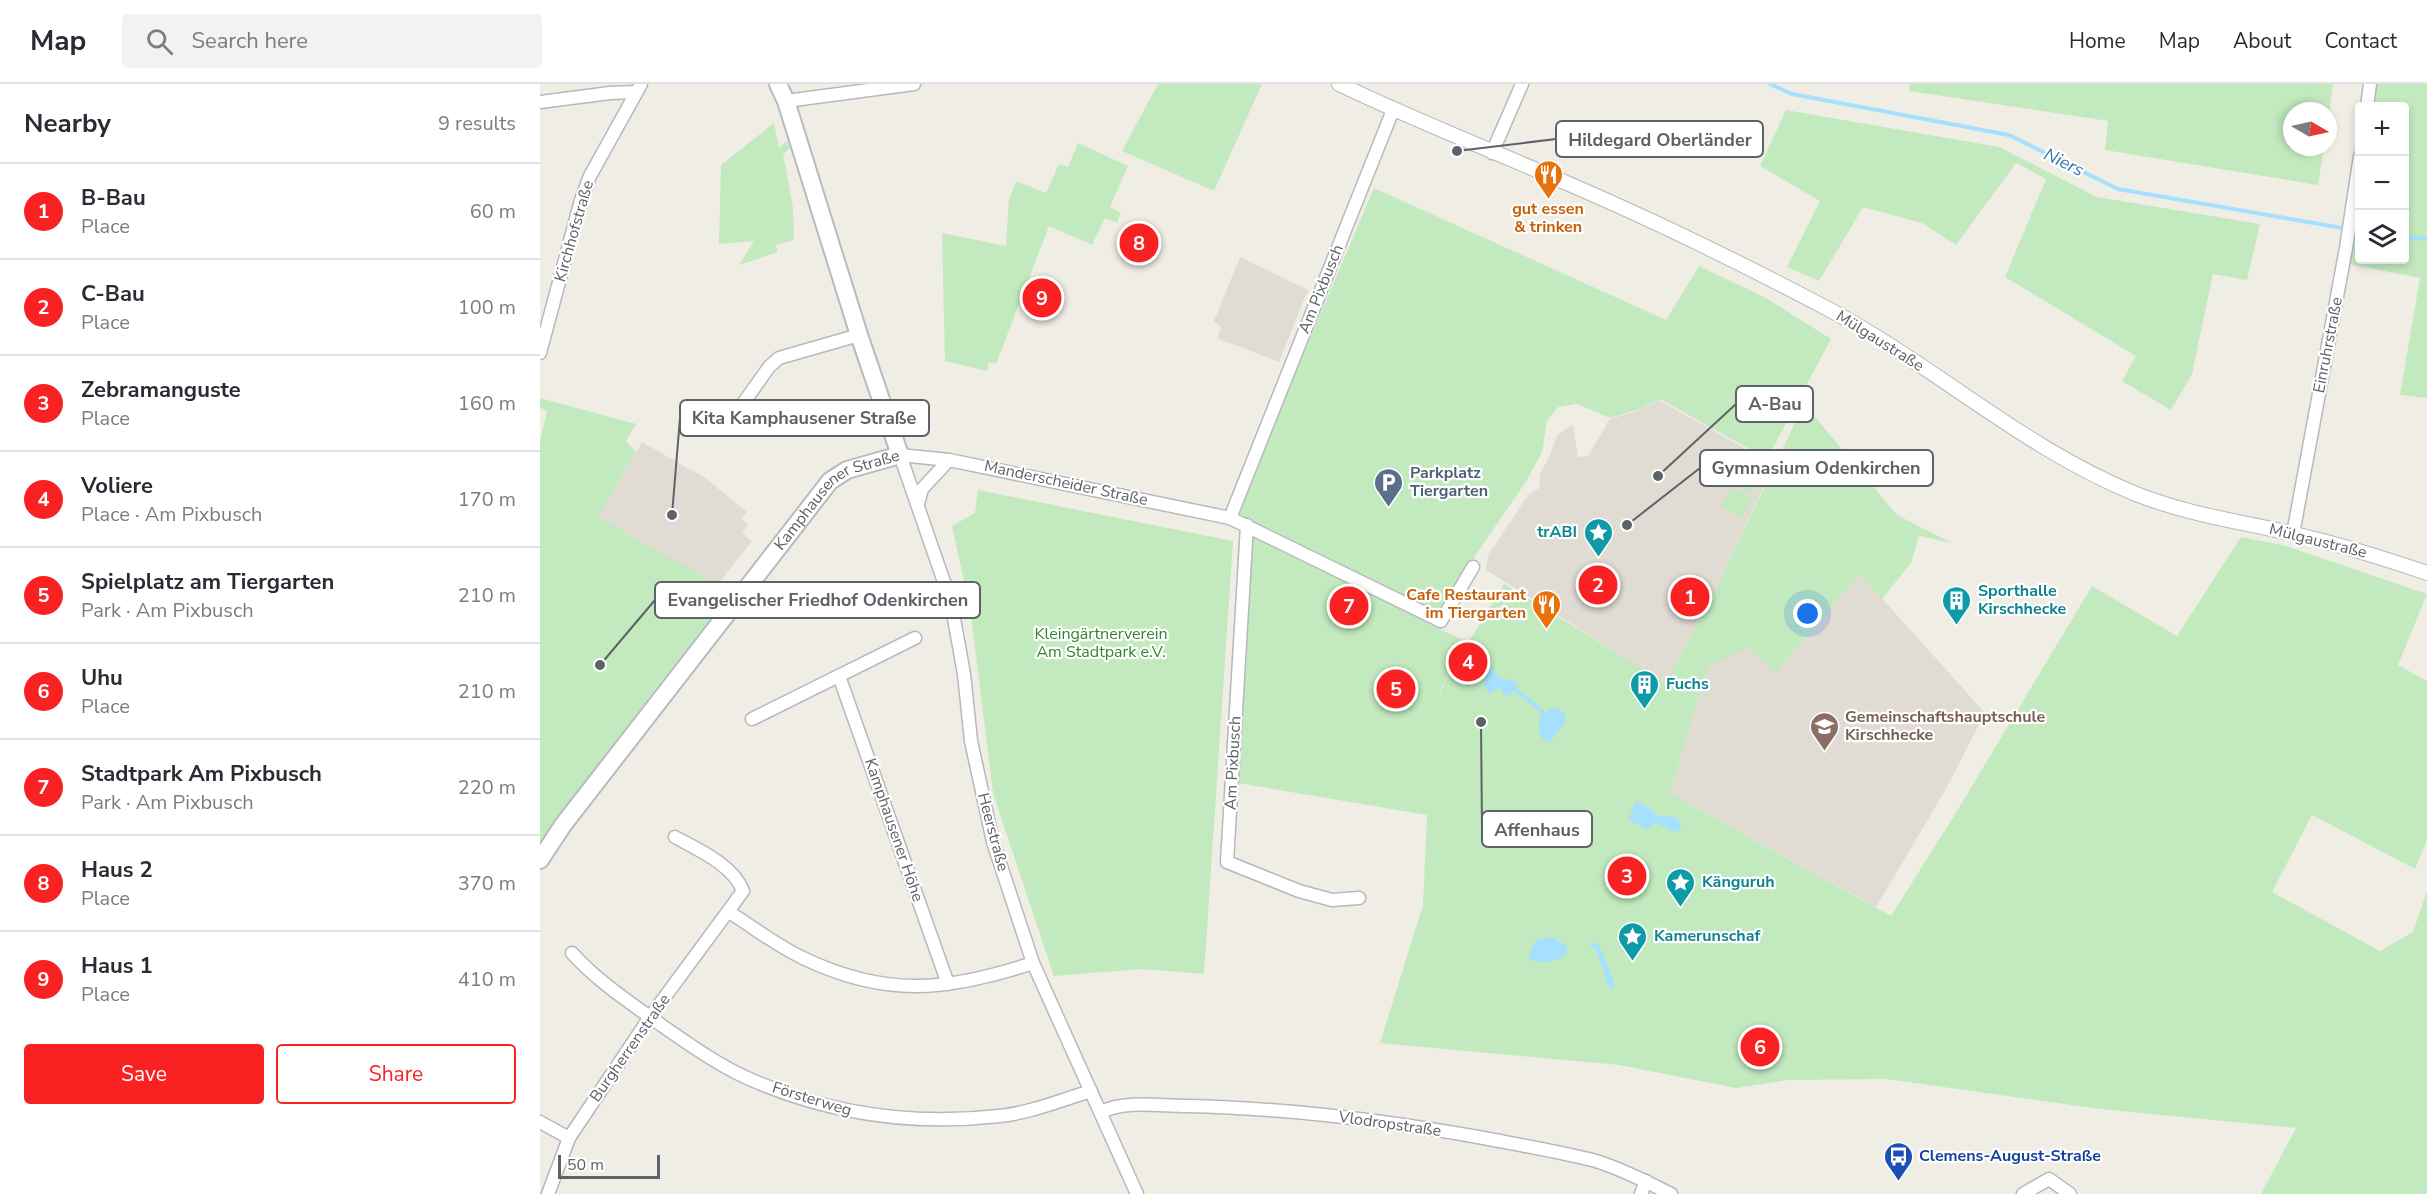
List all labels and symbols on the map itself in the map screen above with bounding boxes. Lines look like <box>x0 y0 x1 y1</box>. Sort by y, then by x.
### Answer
north arrow <box>2283 102 2337 156</box>
callout: Hildegard Oberländer <box>1556 121 1763 157</box>
text: Hildegard Oberländer <box>1568 128 1752 152</box>
water label: Niers <box>2040 142 2088 182</box>
restaurant icon: gut essen & trinken <box>1532 158 1564 200</box>
street label: Kirchhofstraße <box>549 178 599 284</box>
place label: gut essen & trinken <box>1512 198 1584 238</box>
pin: 8 <box>1120 220 1158 266</box>
street label: Am Pixbusch <box>1293 241 1349 337</box>
pin: 9 <box>1022 276 1062 320</box>
street label: Einruhrstraße <box>2308 295 2348 395</box>
street label: Mülgaustraße <box>1832 305 1928 377</box>
callout: A-Bau <box>1736 386 1813 422</box>
text: A-Bau <box>1748 392 1802 416</box>
callout: Kita Kamphausener Straße <box>680 400 929 436</box>
text: Kita Kamphausener Straße <box>692 406 917 430</box>
street label: Kamphausener Straße <box>769 445 902 555</box>
callout: Gymnasium Odenkirchen <box>1700 450 1933 486</box>
street label: Manderscheider Straße <box>982 455 1150 511</box>
text: Gymnasium Odenkirchen <box>1712 456 1921 480</box>
place label: Parkplatz Tiergarten <box>1410 462 1488 502</box>
parking icon: Parkplatz Tiergarten <box>1373 466 1405 508</box>
place icon: trABI <box>1582 516 1614 558</box>
street label: Mülgaustraße <box>2267 518 2369 564</box>
place label: trABI <box>1537 521 1577 543</box>
pin: 2 <box>1578 562 1618 608</box>
pin: 1 <box>1670 574 1710 620</box>
place label: Sporthalle Kirschhecke <box>1978 580 2067 620</box>
callout: Evangelischer Friedhof Odenkirchen <box>655 582 980 618</box>
pin: 7 <box>1330 584 1368 628</box>
place label: Cafe Restaurant im Tiergarten <box>1406 584 1527 624</box>
building icon: Sporthalle Kirschhecke <box>1941 584 1973 626</box>
text: Evangelischer Friedhof Odenkirchen <box>668 588 968 612</box>
restaurant icon: Cafe Restaurant im Tiergarten <box>1531 588 1563 630</box>
your location <box>1793 599 1822 628</box>
park label: Kleingärtnerverein Am Stadtpark e.V. <box>1035 623 1167 663</box>
pin: 4 <box>1448 640 1488 684</box>
pin: 5 <box>1376 666 1416 712</box>
building icon: Fuchs <box>1629 668 1661 710</box>
place label: Fuchs <box>1666 673 1709 695</box>
place label: Gemeinschaftshauptschule Kirschhecke <box>1845 706 2045 746</box>
school or university icon: Gemeinschaftshauptschule Kirschhecke <box>1808 710 1840 752</box>
street label: Am Pixbusch <box>1220 715 1246 811</box>
street label: Kamphausener Höhe <box>859 755 929 905</box>
street label: Heerstraße <box>972 790 1014 874</box>
callout: Affenhaus <box>1482 811 1592 847</box>
text: Affenhaus <box>1494 818 1580 842</box>
pin: 3 <box>1608 854 1646 898</box>
place icon: Känguruh <box>1665 866 1697 908</box>
place label: Känguruh <box>1702 871 1775 893</box>
place icon: Kamerunschaf <box>1617 920 1649 962</box>
place label: Kamerunschaf <box>1654 925 1761 947</box>
street label: Burgherrenstraße <box>585 990 675 1106</box>
pin: 6 <box>1740 1024 1780 1070</box>
street label: Försterweg <box>770 1076 854 1122</box>
street label: Vlodropstraße <box>1336 1106 1443 1142</box>
bus stop icon: Clemens-August-Straße <box>1882 1140 1914 1182</box>
place label: Clemens-August-Straße <box>1919 1145 2101 1167</box>
scale bar <box>558 1152 660 1180</box>

